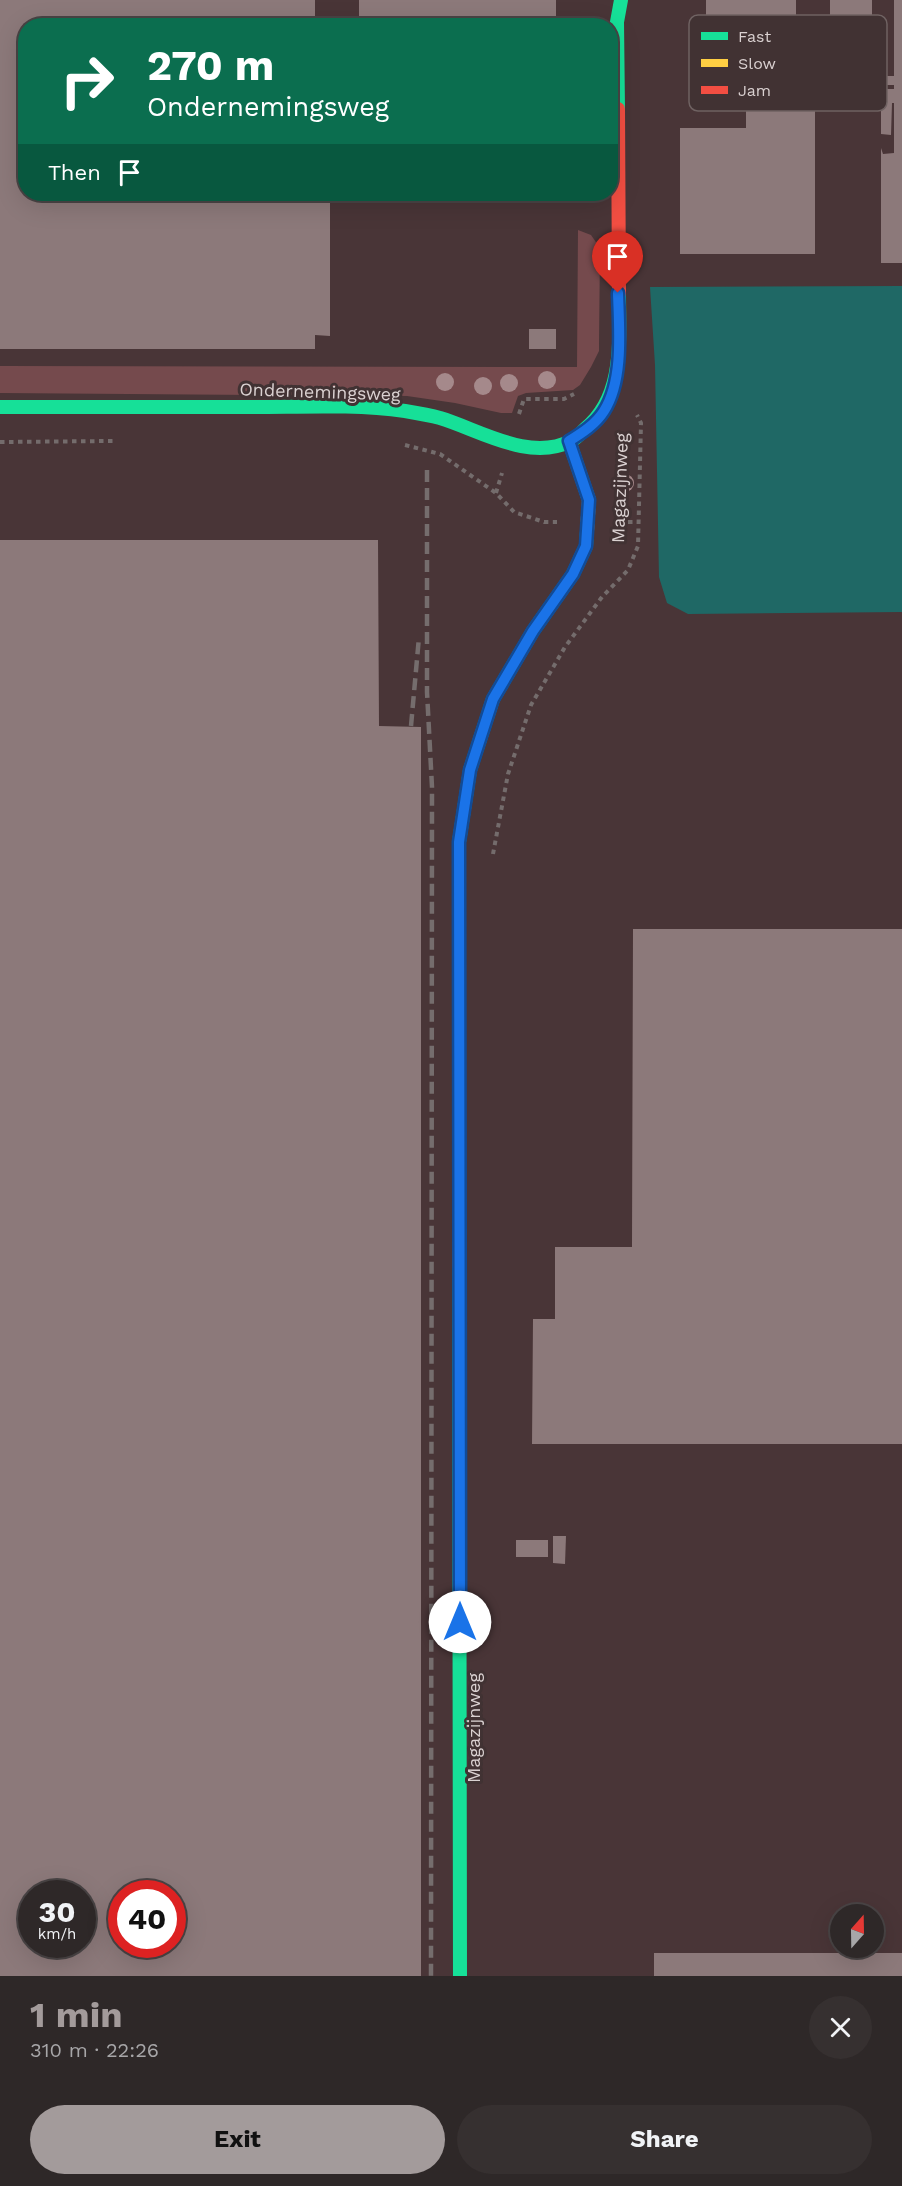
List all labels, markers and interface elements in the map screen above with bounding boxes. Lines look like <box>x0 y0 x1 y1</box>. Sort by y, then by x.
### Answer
legend <box>689 15 887 111</box>
text: Fast <box>738 27 771 46</box>
text: 270 m <box>147 41 274 90</box>
icon: right <box>48 42 126 120</box>
text: Slow <box>738 54 776 73</box>
text: Jam <box>738 81 771 100</box>
text: Ondernemingsweg <box>147 91 389 123</box>
icon: arrive <box>113 156 146 189</box>
text: Then <box>48 160 101 185</box>
pin <box>592 231 643 293</box>
icon: arrive <box>601 240 634 273</box>
street label: Ondernemingsweg <box>239 378 401 405</box>
street label: Magazijnweg <box>607 432 632 543</box>
position arrow <box>428 1590 492 1654</box>
street label: Magazijnweg <box>463 1673 484 1783</box>
speed limit sign: 40 <box>108 1880 186 1958</box>
text: 30 <box>38 1894 76 1929</box>
north arrow <box>830 1904 884 1958</box>
map controls <box>830 1904 884 1958</box>
text: km/h <box>38 1925 76 1943</box>
text: 1 min <box>30 1994 122 2036</box>
button: close <box>809 1996 872 2059</box>
text: 310 m · 22:26 <box>30 2038 159 2062</box>
button: Exit <box>30 2105 445 2174</box>
button: Share <box>457 2105 872 2174</box>

